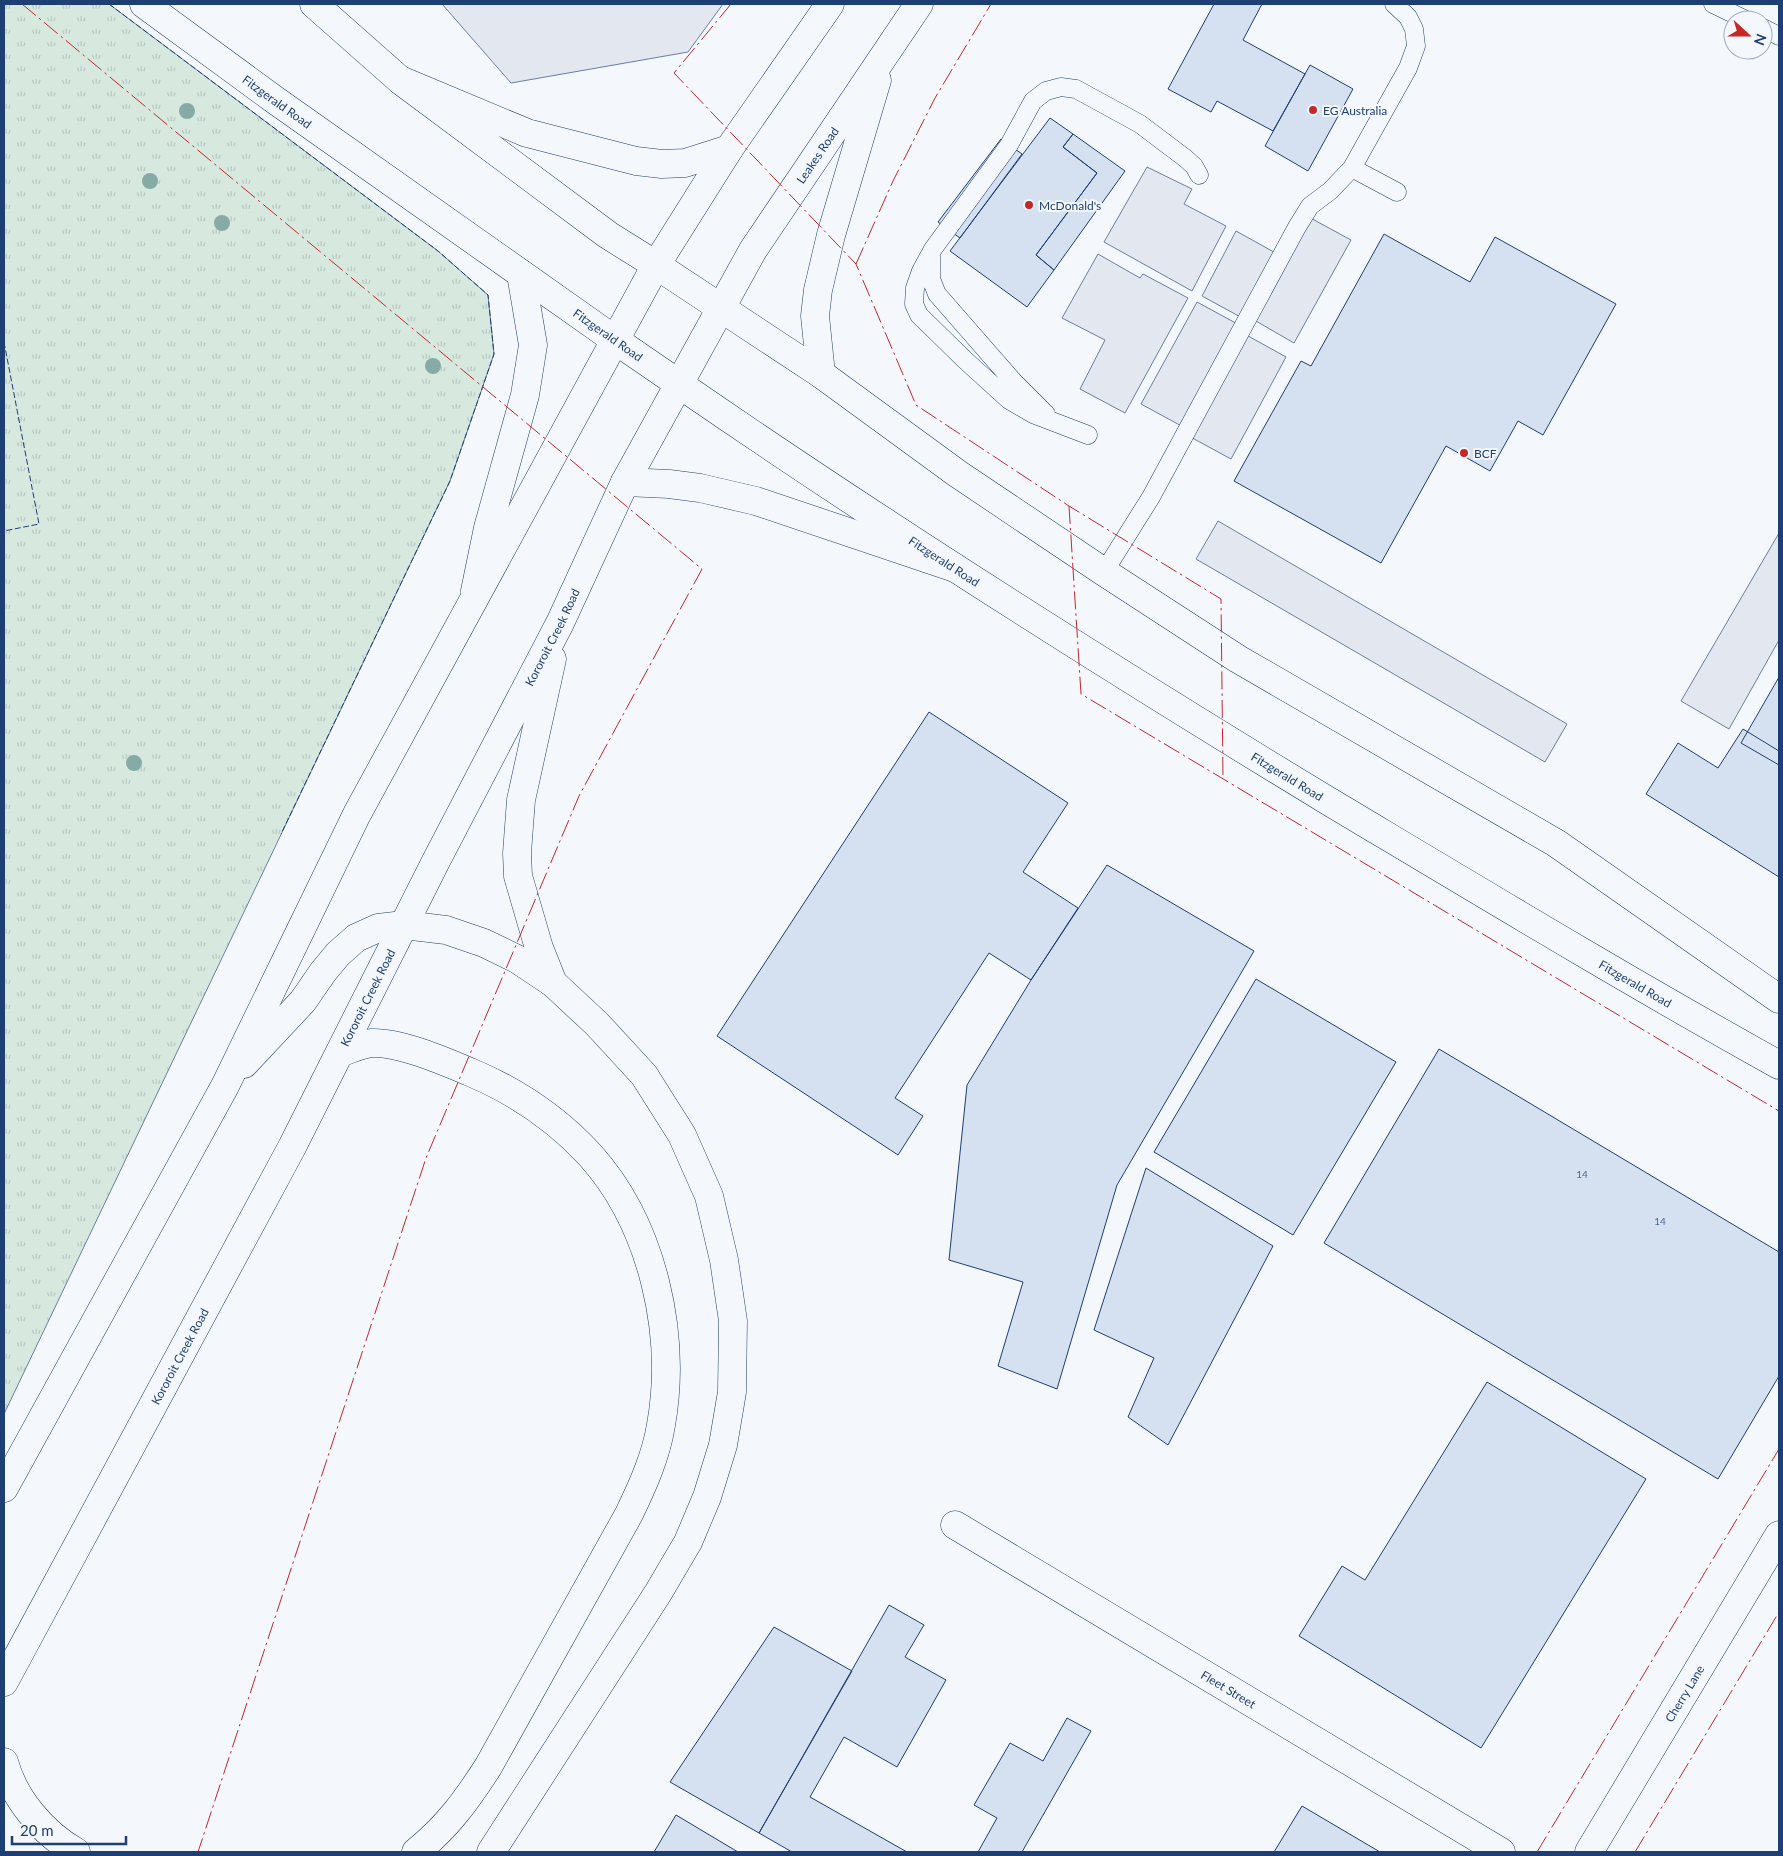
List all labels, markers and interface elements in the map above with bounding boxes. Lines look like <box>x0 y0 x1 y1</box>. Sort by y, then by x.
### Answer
north arrow <box>1723 10 1773 60</box>
text: N <box>1751 32 1770 48</box>
street label: Fitzgerald Road <box>240 71 315 131</box>
place label: EG Australia <box>1323 103 1387 118</box>
marker: EG Australia <box>1307 104 1319 116</box>
street label: Leakes Road <box>793 124 842 186</box>
place label: McDonald's <box>1039 198 1101 213</box>
marker: McDonald's <box>1023 199 1035 211</box>
street label: Fitzgerald Road <box>570 306 646 364</box>
place label: BCF <box>1474 446 1497 461</box>
marker: BCF <box>1458 447 1470 459</box>
street label: Fitzgerald Road <box>906 533 983 589</box>
street label: Kororoit Creek Road <box>521 586 582 688</box>
street label: Fitzgerald Road <box>1249 748 1326 804</box>
street label: Kororoit Creek Road <box>337 946 398 1049</box>
street label: Fitzgerald Road <box>1597 956 1675 1010</box>
house number: 14 <box>1576 1168 1588 1180</box>
house number: 14 <box>1654 1215 1666 1227</box>
street label: Kororoit Creek Road <box>147 1305 211 1407</box>
street label: Cherry Lane <box>1661 1662 1707 1725</box>
street label: Fleet Street <box>1199 1667 1259 1711</box>
scale bar <box>12 1814 126 1846</box>
text: 20 m <box>20 1821 54 1839</box>

